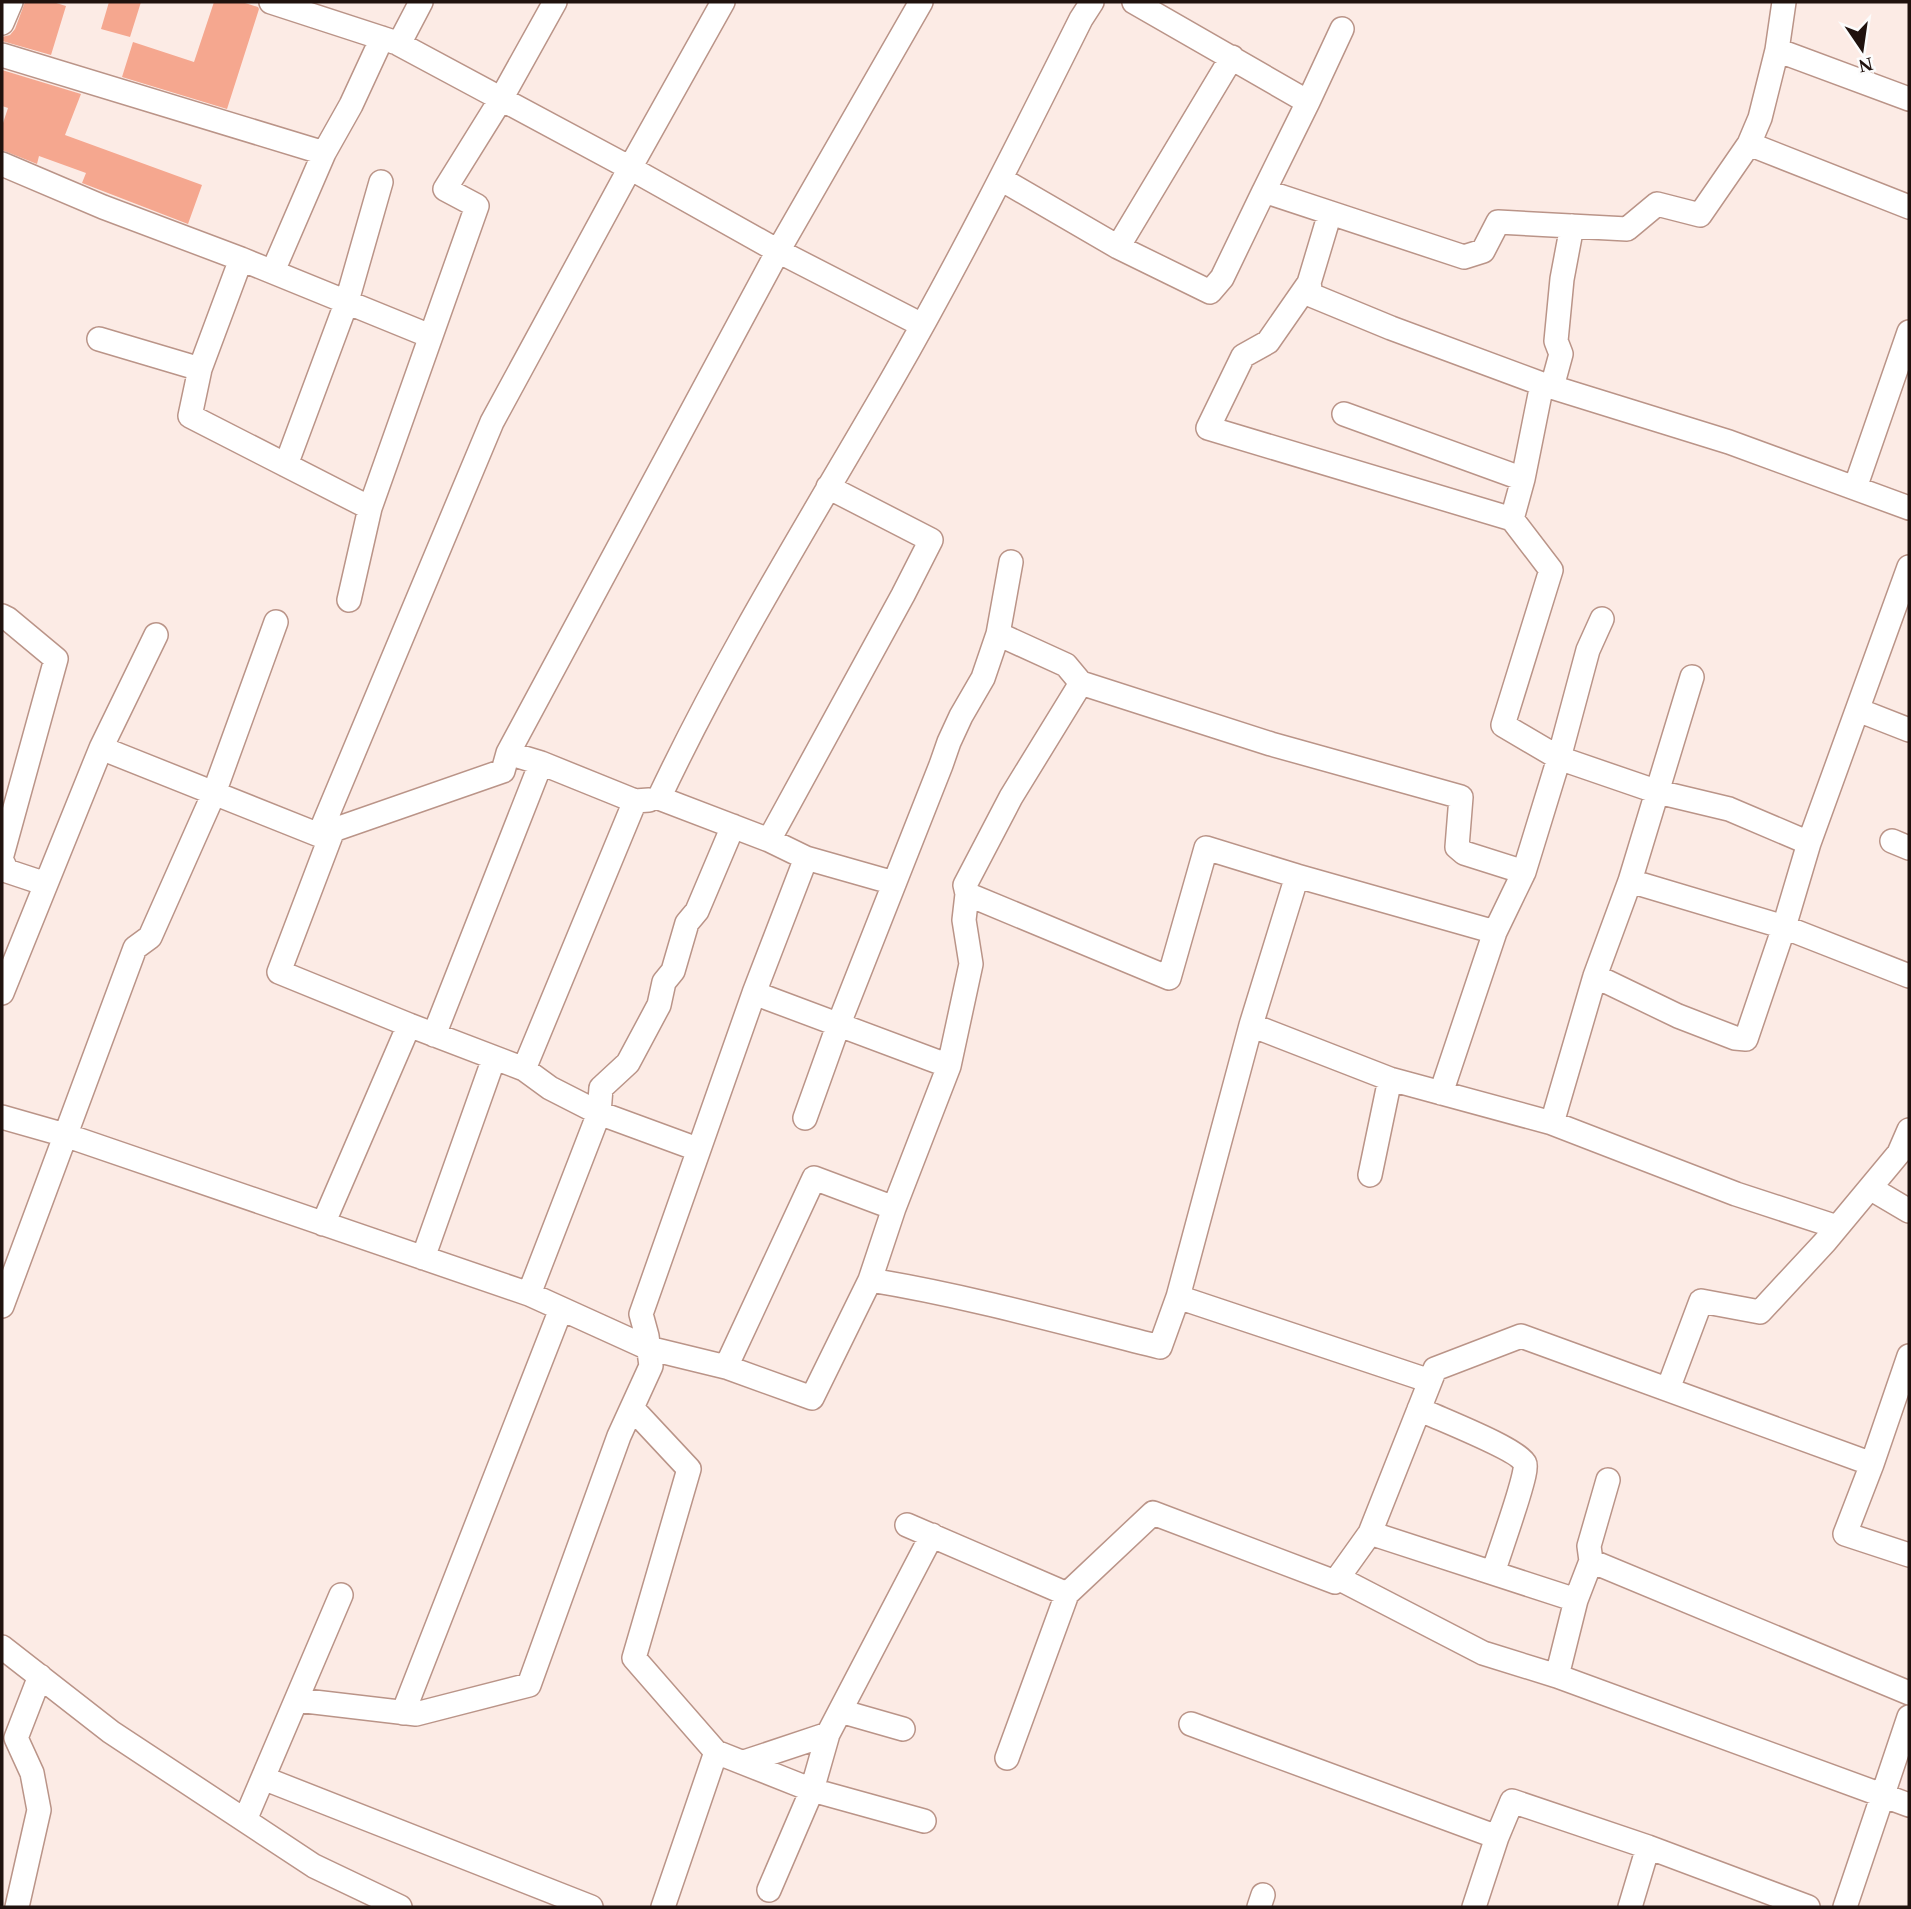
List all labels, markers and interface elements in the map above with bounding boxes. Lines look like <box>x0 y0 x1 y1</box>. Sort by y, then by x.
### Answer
north arrow <box>1827 14 1897 84</box>
text: N <box>1856 53 1875 77</box>

